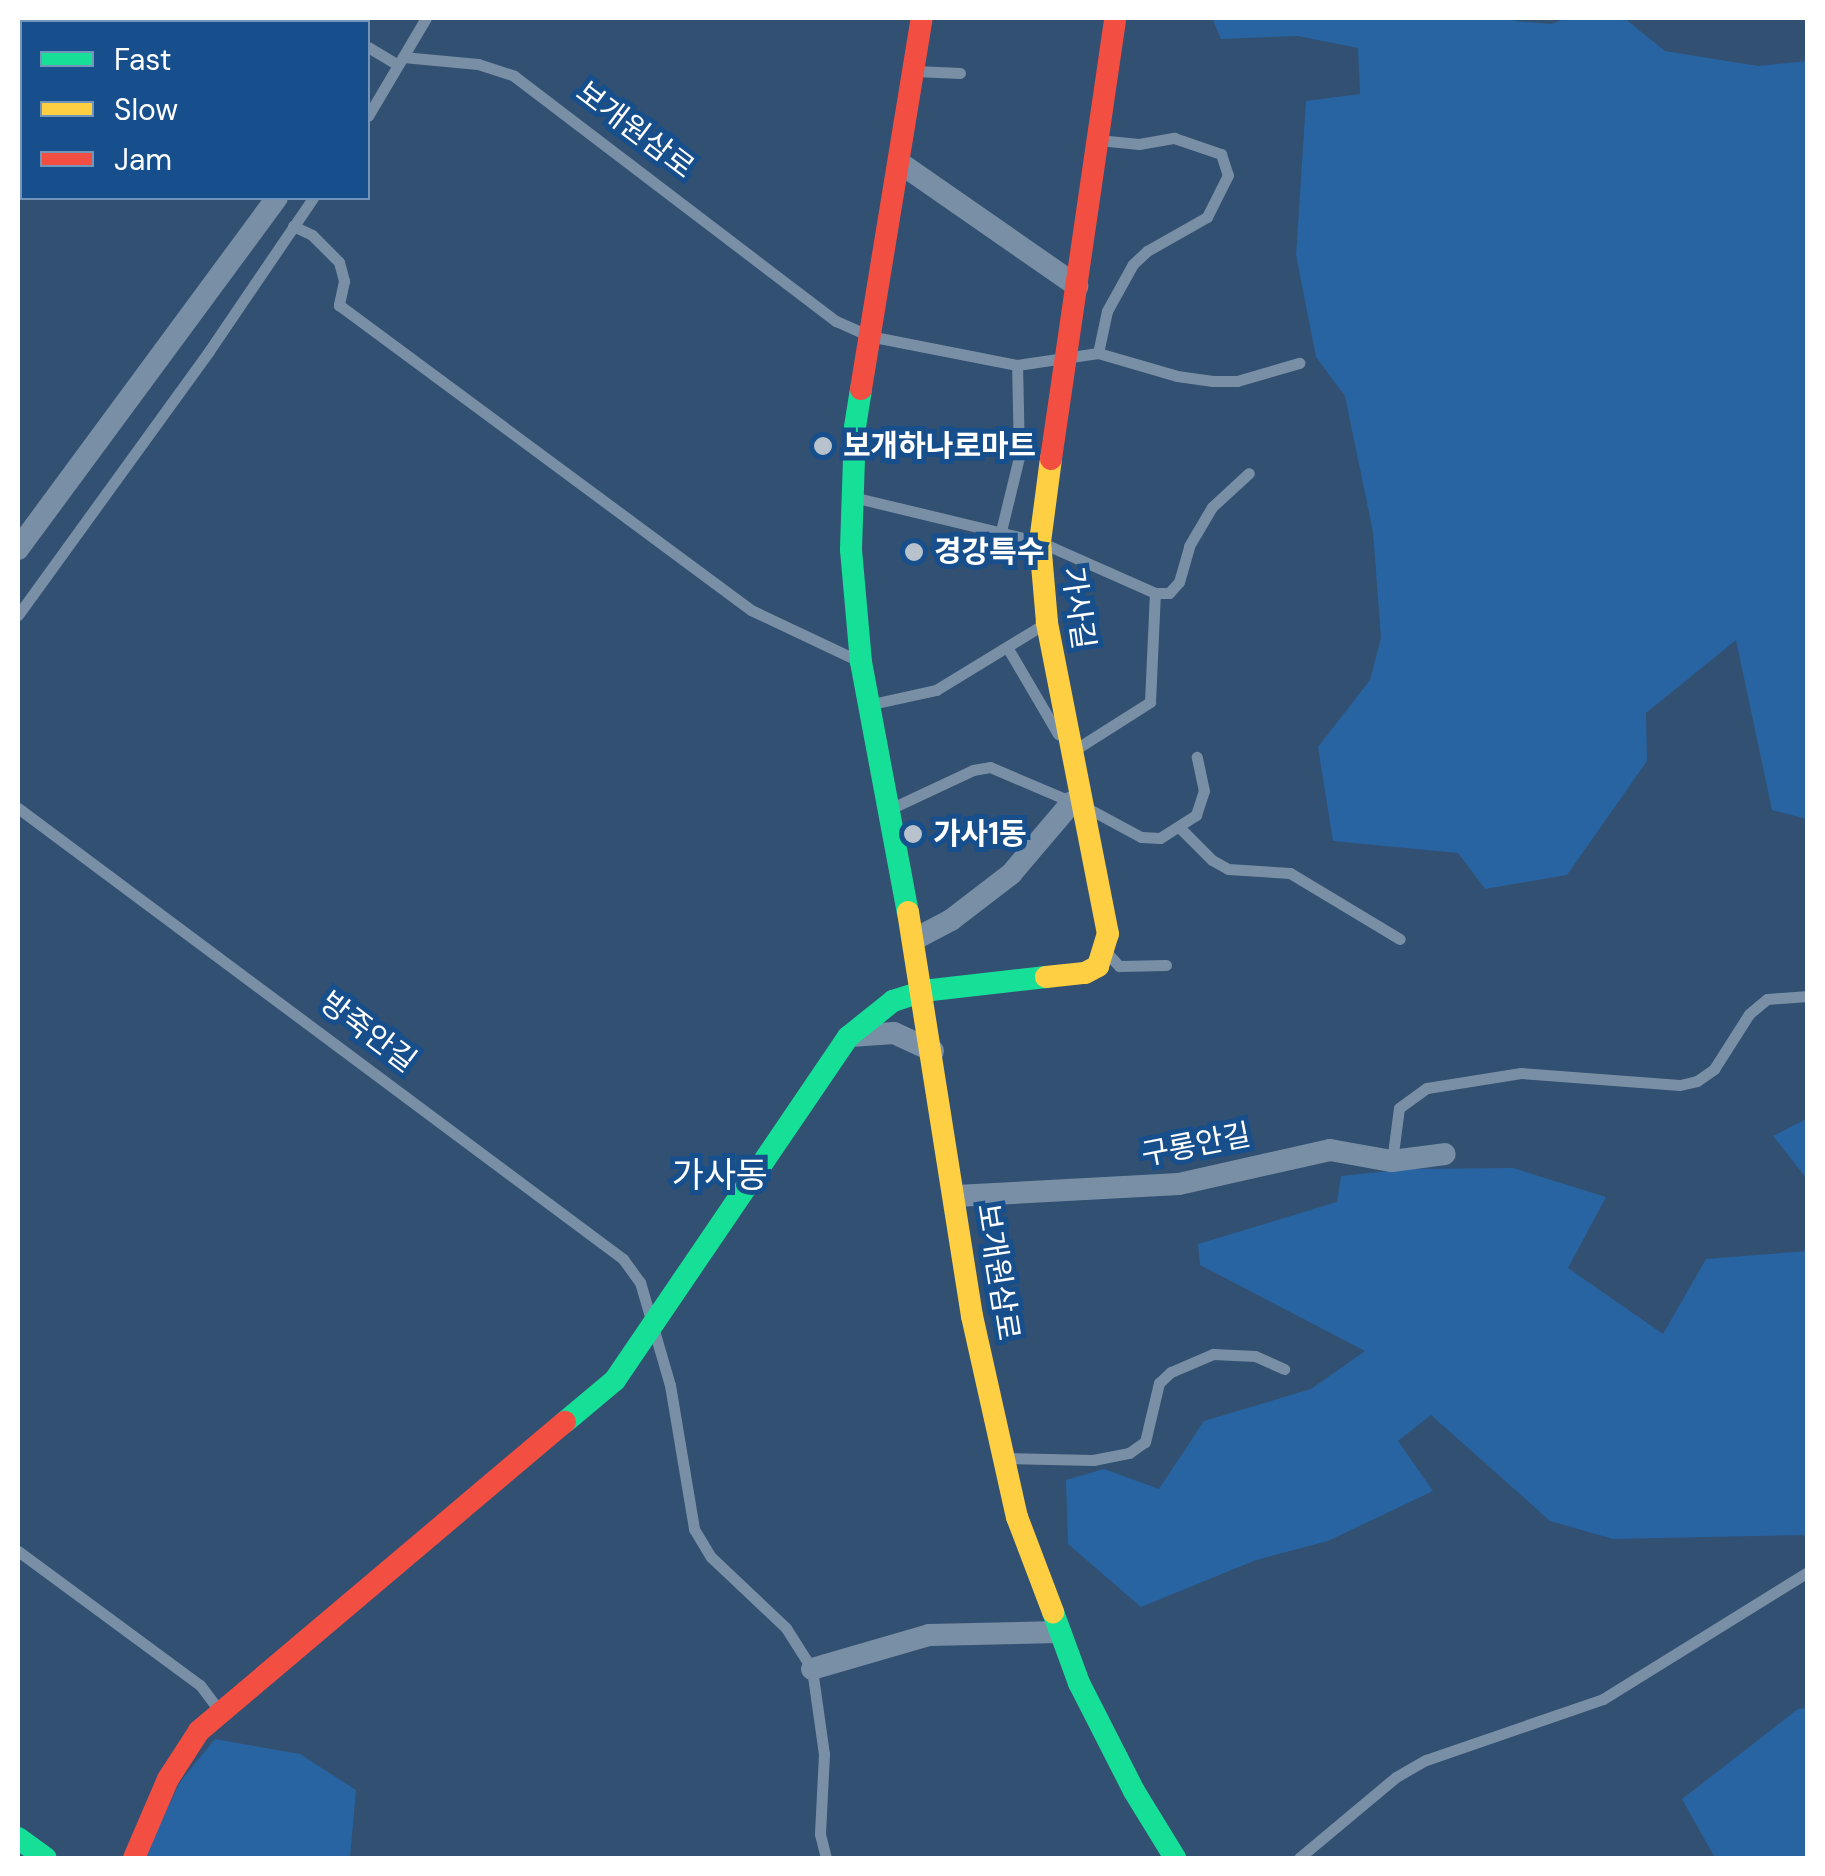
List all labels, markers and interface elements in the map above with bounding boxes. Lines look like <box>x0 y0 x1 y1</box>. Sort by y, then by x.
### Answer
legend <box>20 20 370 200</box>
text: Fast <box>114 40 172 79</box>
street label: 보개원삼로 <box>569 74 701 186</box>
text: Slow <box>114 90 178 129</box>
text: Jam <box>114 140 172 179</box>
place label: 보개하나로마트 <box>843 428 1036 464</box>
marker: 보개하나로마트 <box>812 435 834 457</box>
place label: 경강특수 <box>934 534 1044 570</box>
marker: 경강특수 <box>903 541 925 563</box>
street label: 가사길 <box>1054 564 1102 652</box>
place label: 가사1동 <box>933 816 1027 852</box>
marker: 가사1동 <box>902 823 924 845</box>
street label: 방죽안길 <box>313 984 423 1080</box>
street label: 구롱안길 <box>1138 1117 1254 1173</box>
district label: 가사동 <box>672 1154 768 1196</box>
street label: 보개원삼로 <box>969 1201 1027 1343</box>

